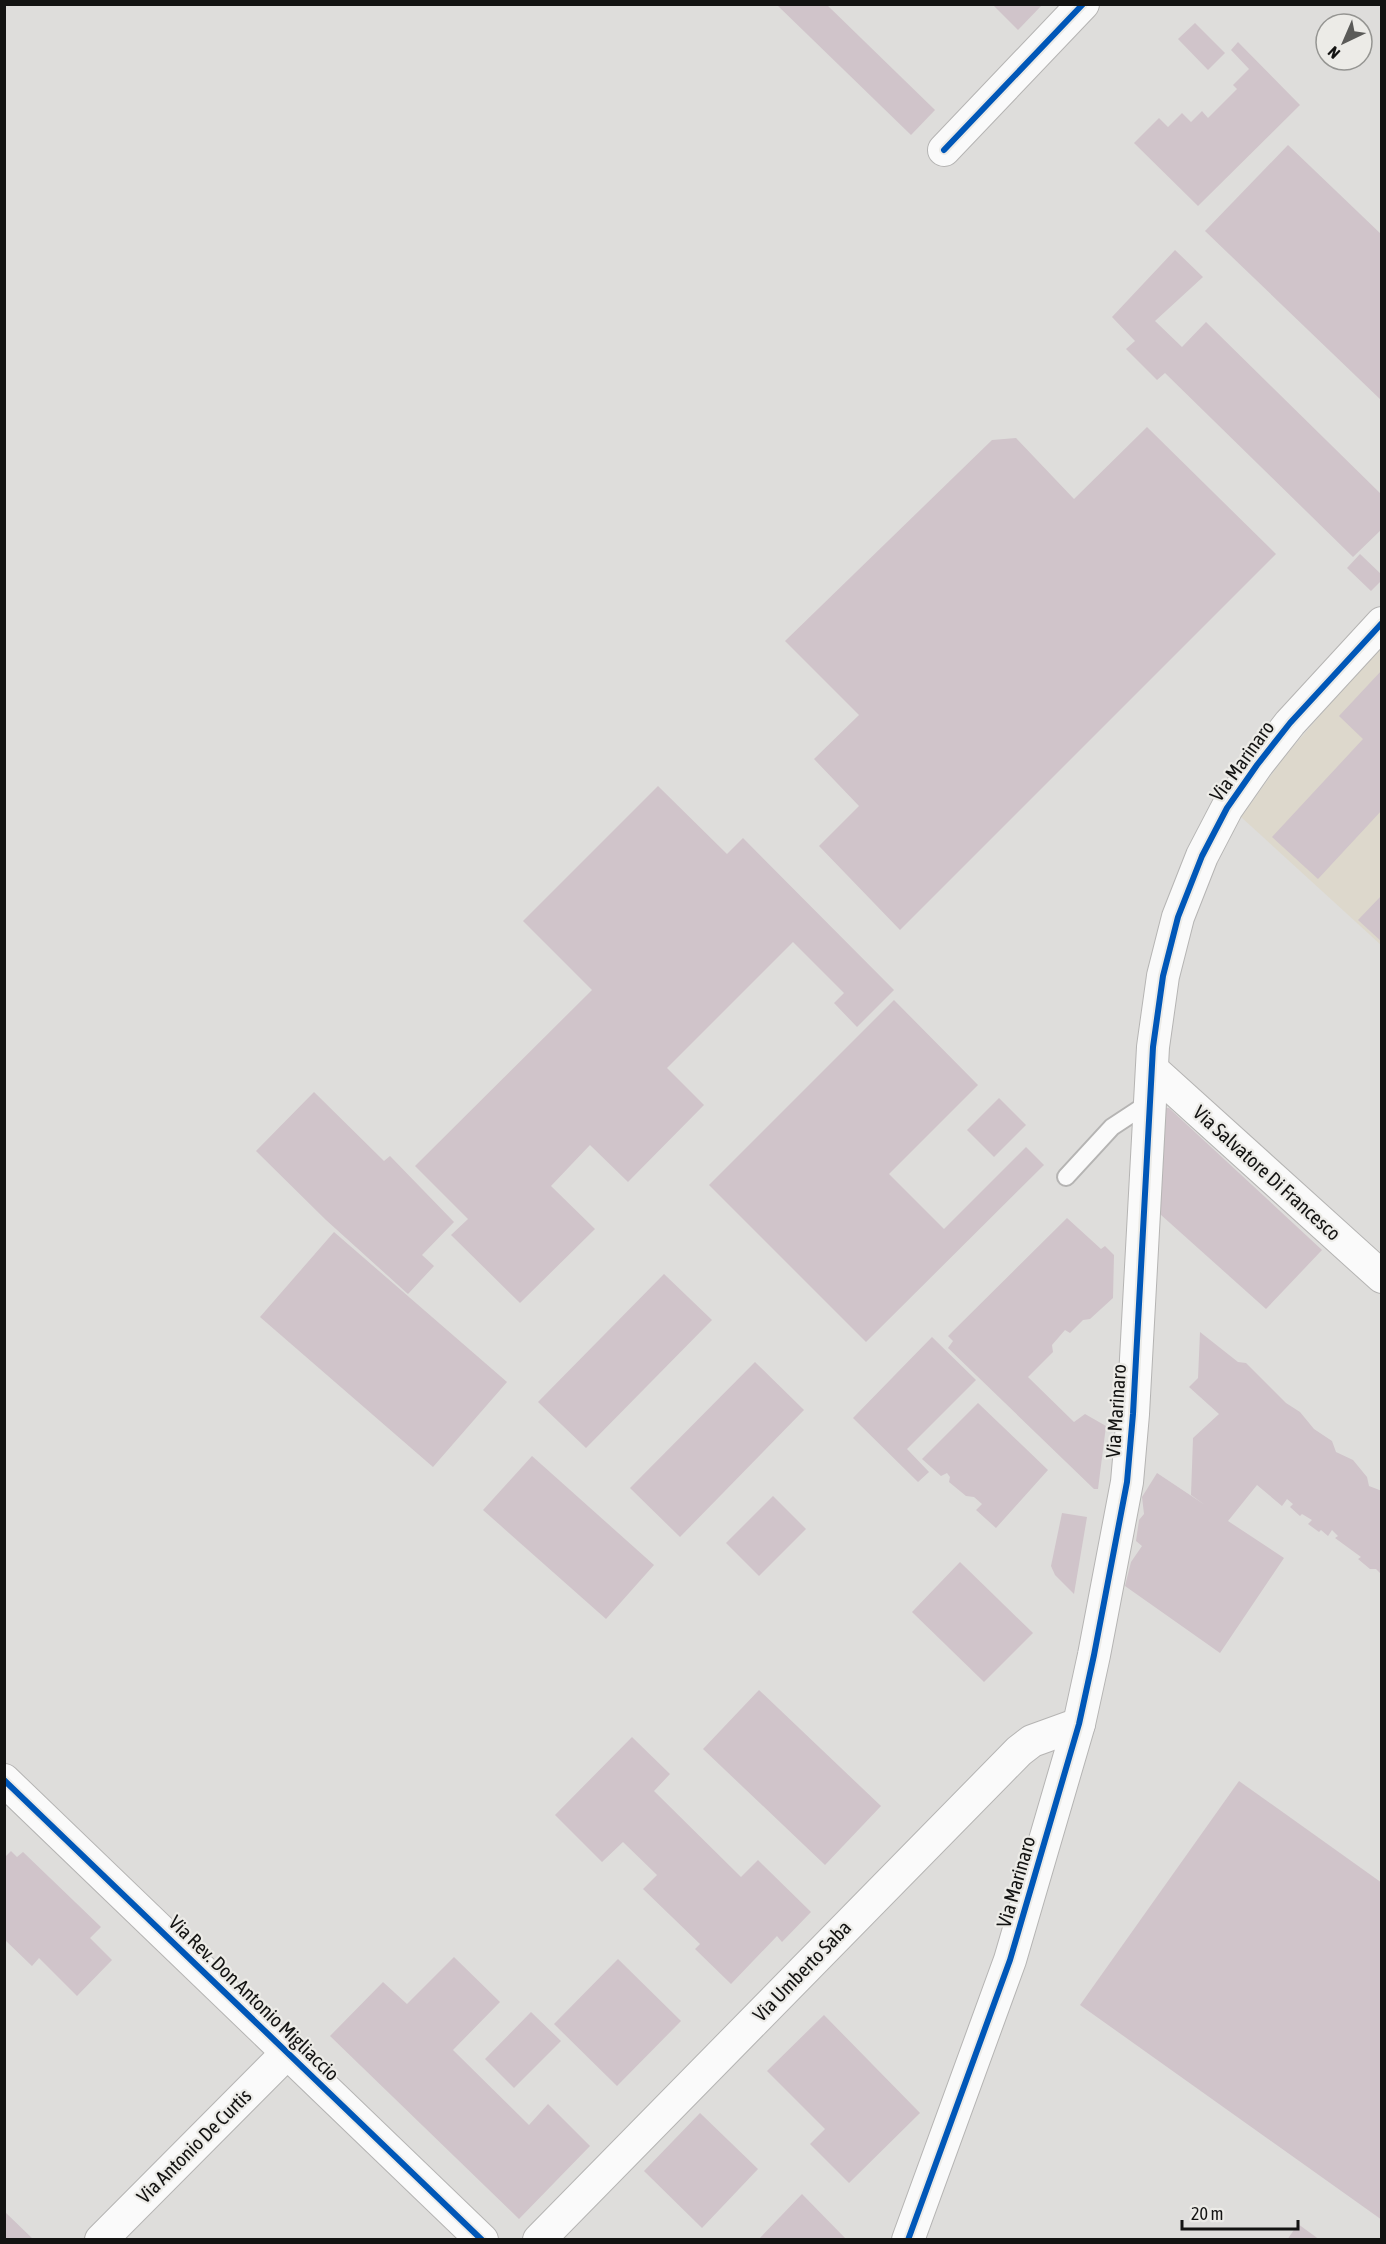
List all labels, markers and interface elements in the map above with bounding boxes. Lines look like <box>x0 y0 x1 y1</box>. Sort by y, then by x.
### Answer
north arrow <box>1314 12 1374 72</box>
text: N <box>1324 43 1343 63</box>
street label: Via Marinaro <box>1205 716 1279 805</box>
street label: Via Salvatore Di Francesco <box>1189 1100 1346 1245</box>
street label: Via Marinaro <box>1101 1363 1130 1459</box>
street label: Via Marinaro <box>992 1834 1040 1930</box>
street label: Via Rev. Don Antonio Migliaccio <box>164 1910 344 2085</box>
street label: Via Umberto Saba <box>748 1916 855 2026</box>
street label: Via Antonio De Curtis <box>132 2084 256 2208</box>
scale bar <box>1182 2193 1298 2231</box>
text: 20 m <box>1191 2203 1223 2224</box>

